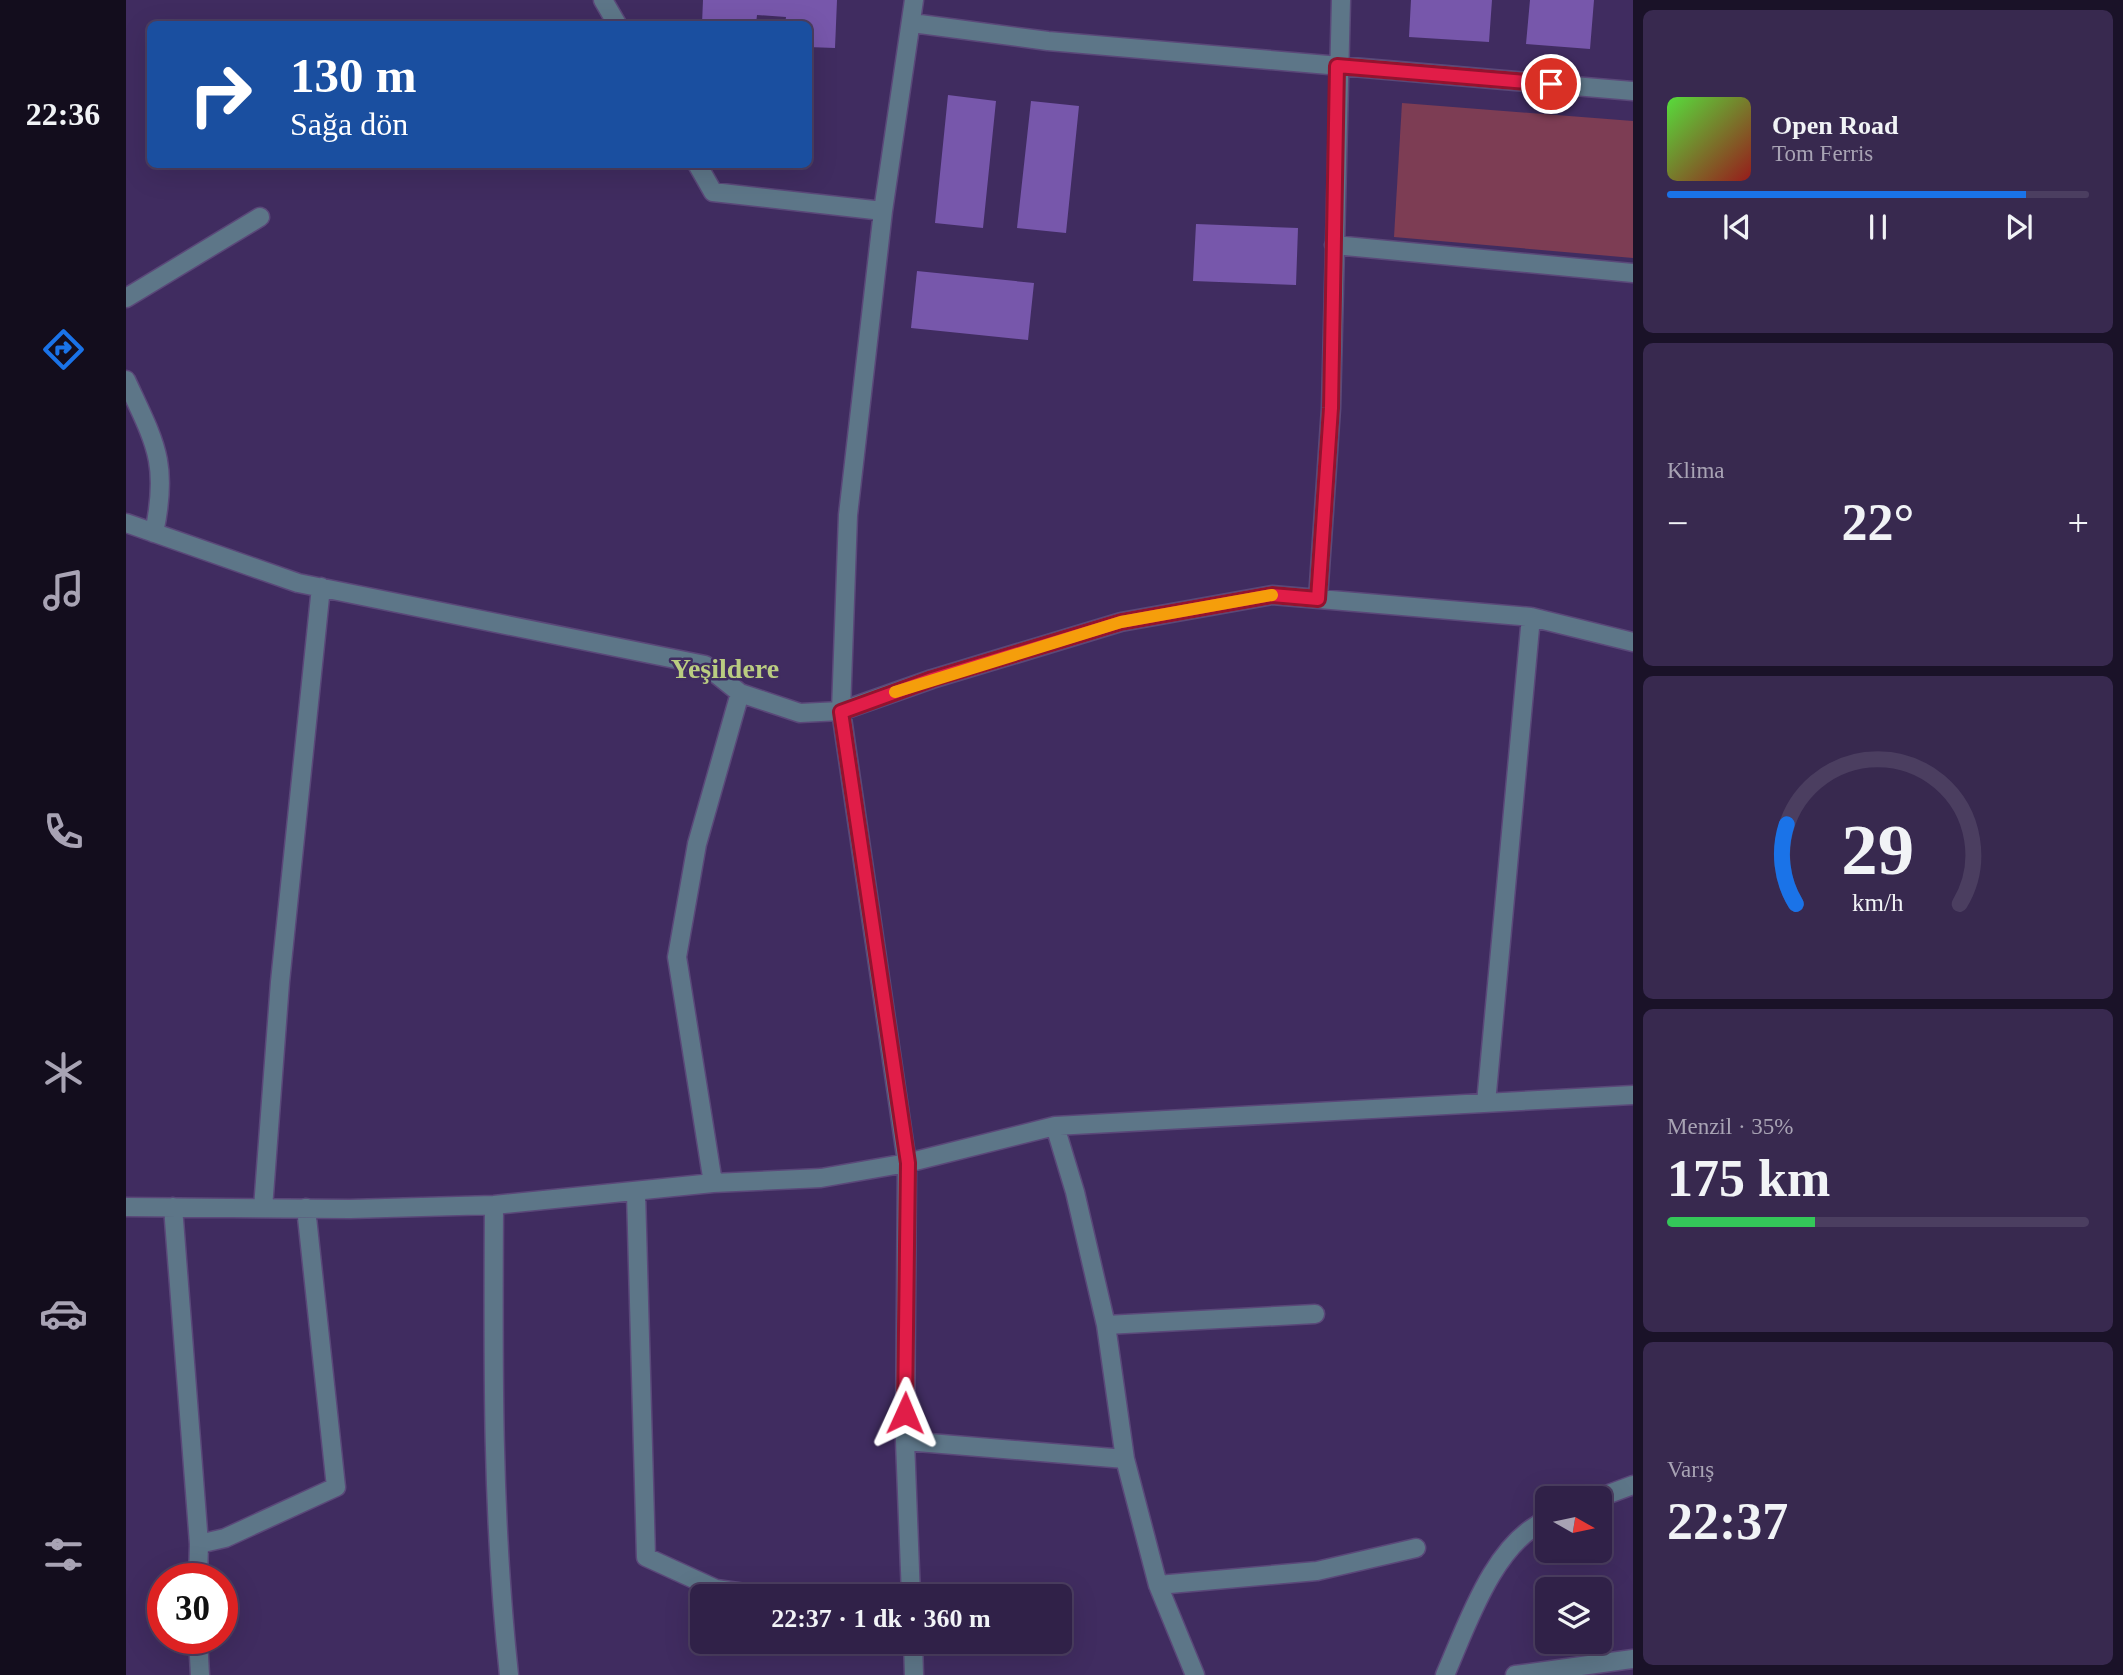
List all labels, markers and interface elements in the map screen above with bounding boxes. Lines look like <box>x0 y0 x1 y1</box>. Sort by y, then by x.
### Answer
text: 130 m <box>290 48 417 103</box>
icon: right <box>175 49 266 140</box>
pin <box>1521 54 1581 114</box>
icon: arrive <box>1532 65 1570 103</box>
text: 22:36 <box>26 96 100 132</box>
text: Sağa dön <box>290 106 408 142</box>
text: Open Road <box>1772 111 1898 140</box>
text: Tom Ferris <box>1772 141 1873 166</box>
icon: previous <box>1718 208 1756 246</box>
icon: pause <box>1859 208 1897 246</box>
icon: next <box>2000 208 2038 246</box>
icon: directions <box>39 325 88 374</box>
text: Klima <box>1667 458 1725 483</box>
text: 22° <box>1842 494 1914 551</box>
text: − <box>1667 502 1688 544</box>
text: + <box>2068 502 2089 544</box>
icon: music <box>39 566 88 615</box>
district label: Yeşildere <box>671 653 779 684</box>
icon: phone <box>39 807 88 856</box>
text: 29 <box>1842 809 1914 890</box>
text: km/h <box>1852 888 1904 915</box>
icon: climate <box>39 1048 88 1097</box>
text: Menzil · 35% <box>1667 1114 1793 1139</box>
text: 175 km <box>1667 1150 1830 1207</box>
icon: car <box>39 1289 88 1338</box>
position arrow <box>868 1376 942 1450</box>
text: Varış <box>1667 1457 1714 1482</box>
north arrow <box>1535 1486 1612 1563</box>
map controls <box>1535 1486 1612 1654</box>
text: 22:37 <box>1667 1493 1788 1550</box>
icon: filters <box>39 1530 88 1579</box>
speed limit sign: 30 <box>147 1563 238 1654</box>
button: layers <box>1535 1577 1612 1654</box>
text: 22:37 · 1 dk · 360 m <box>771 1604 991 1633</box>

